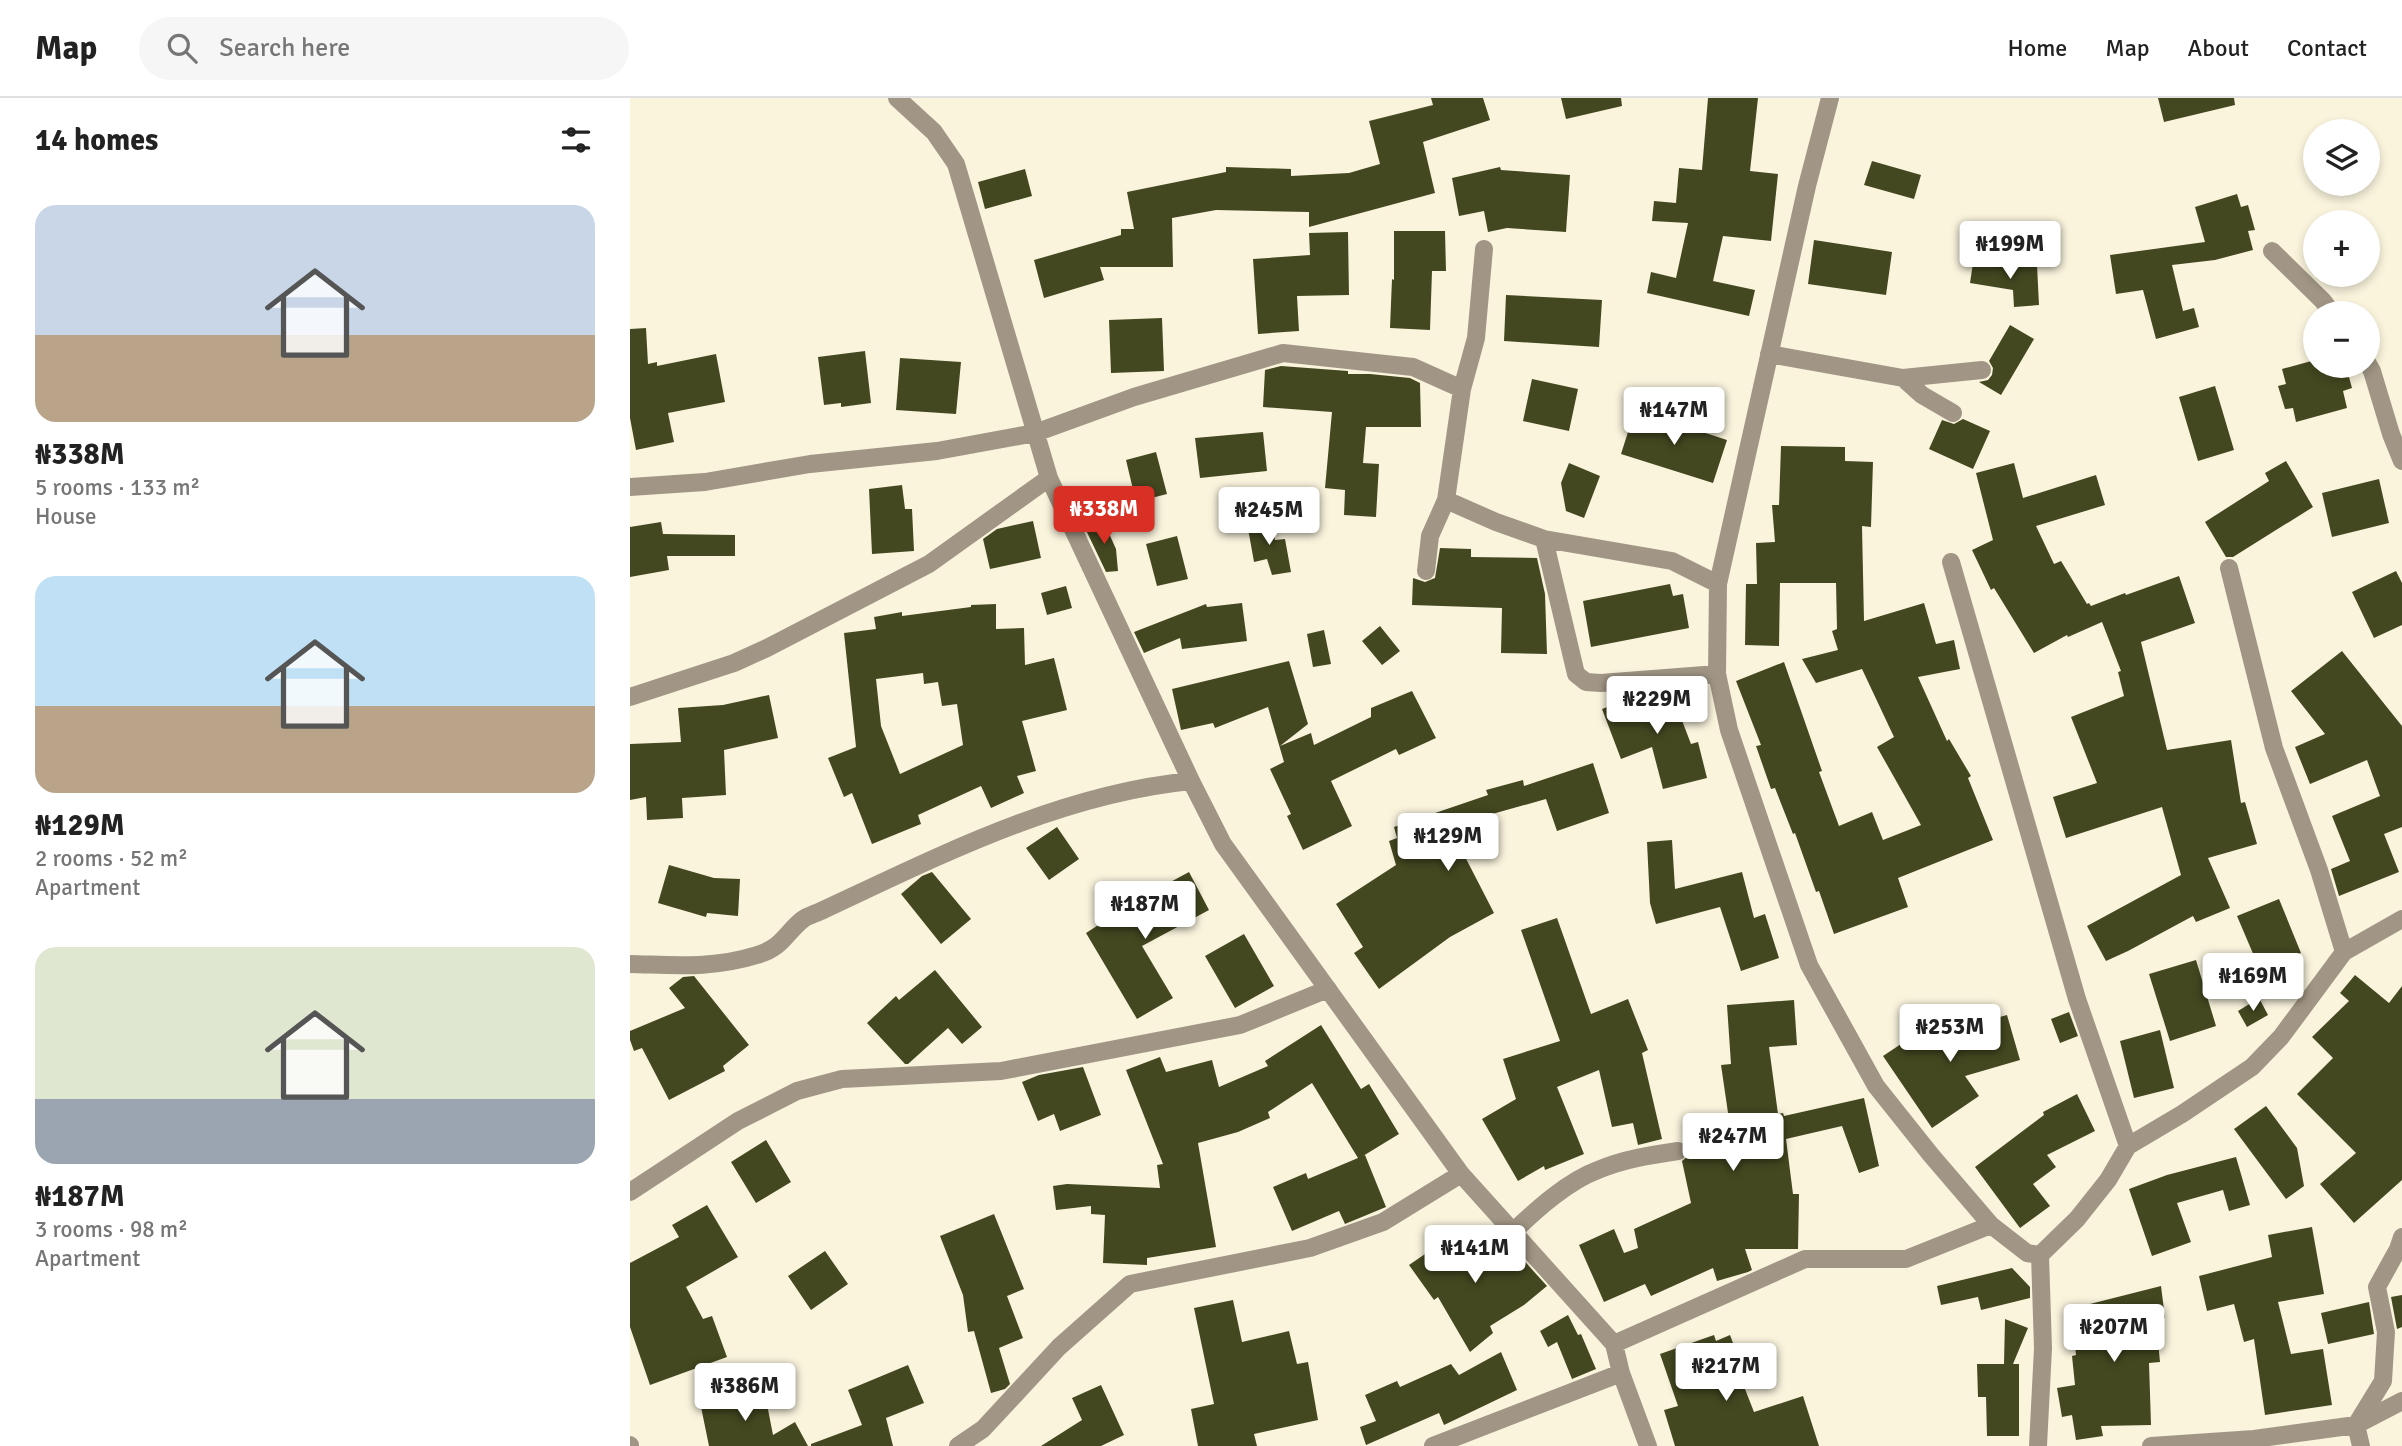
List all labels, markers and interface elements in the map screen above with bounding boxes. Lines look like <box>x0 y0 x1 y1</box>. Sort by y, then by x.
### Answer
search box <box>139 17 629 80</box>
text: Map <box>35 28 97 69</box>
icon: search <box>163 29 201 67</box>
text: Search here <box>219 32 350 64</box>
text: Home <box>2007 33 2067 63</box>
text: Map <box>2105 33 2150 63</box>
text: About <box>2188 33 2249 63</box>
text: Contact <box>2287 33 2367 63</box>
map controls <box>2303 119 2380 378</box>
button: layers <box>2303 119 2380 196</box>
icon: filters <box>557 121 595 159</box>
text: 14 homes <box>35 122 158 159</box>
button: + <box>2303 210 2380 287</box>
pin: ₦199M <box>1961 222 2059 281</box>
text: ₦199M <box>1976 229 2044 258</box>
icon: home <box>252 250 378 376</box>
button: − <box>2303 301 2380 378</box>
pin: ₦147M <box>1625 388 1723 447</box>
text: ₦147M <box>1640 395 1708 424</box>
text: ₦338M <box>35 436 125 473</box>
text: 5 rooms · 133 m² <box>35 473 200 502</box>
pin: ₦338M <box>1055 486 1153 546</box>
pin: ₦245M <box>1220 488 1318 547</box>
text: ₦338M <box>1070 494 1138 523</box>
text: ₦245M <box>1235 495 1303 524</box>
text: House <box>35 502 97 531</box>
icon: home <box>252 621 378 747</box>
pin: ₦229M <box>1608 676 1706 736</box>
text: ₦229M <box>1623 684 1691 713</box>
text: ₦129M <box>35 807 125 844</box>
pin: ₦129M <box>1399 814 1497 873</box>
text: ₦129M <box>1414 821 1482 850</box>
text: 2 rooms · 52 m² <box>35 844 188 873</box>
text: Apartment <box>35 873 140 902</box>
pin: ₦187M <box>1096 882 1194 941</box>
text: ₦187M <box>1111 889 1179 918</box>
pin: ₦169M <box>2204 954 2302 1013</box>
text: ₦169M <box>2219 961 2287 990</box>
icon: home <box>252 992 378 1118</box>
pin: ₦253M <box>1901 1004 1999 1064</box>
text: ₦253M <box>1916 1012 1984 1041</box>
pin: ₦247M <box>1684 1114 1782 1173</box>
text: ₦247M <box>1699 1121 1767 1150</box>
text: ₦187M <box>35 1178 125 1215</box>
text: 3 rooms · 98 m² <box>35 1215 188 1244</box>
pin: ₦141M <box>1426 1226 1524 1285</box>
text: ₦141M <box>1441 1233 1509 1262</box>
text: Apartment <box>35 1244 140 1273</box>
pin: ₦207M <box>2065 1304 2163 1364</box>
text: ₦207M <box>2080 1312 2148 1341</box>
pin: ₦217M <box>1677 1344 1775 1403</box>
text: ₦217M <box>1692 1351 1760 1380</box>
pin: ₦386M <box>696 1364 794 1423</box>
text: ₦386M <box>711 1371 779 1400</box>

